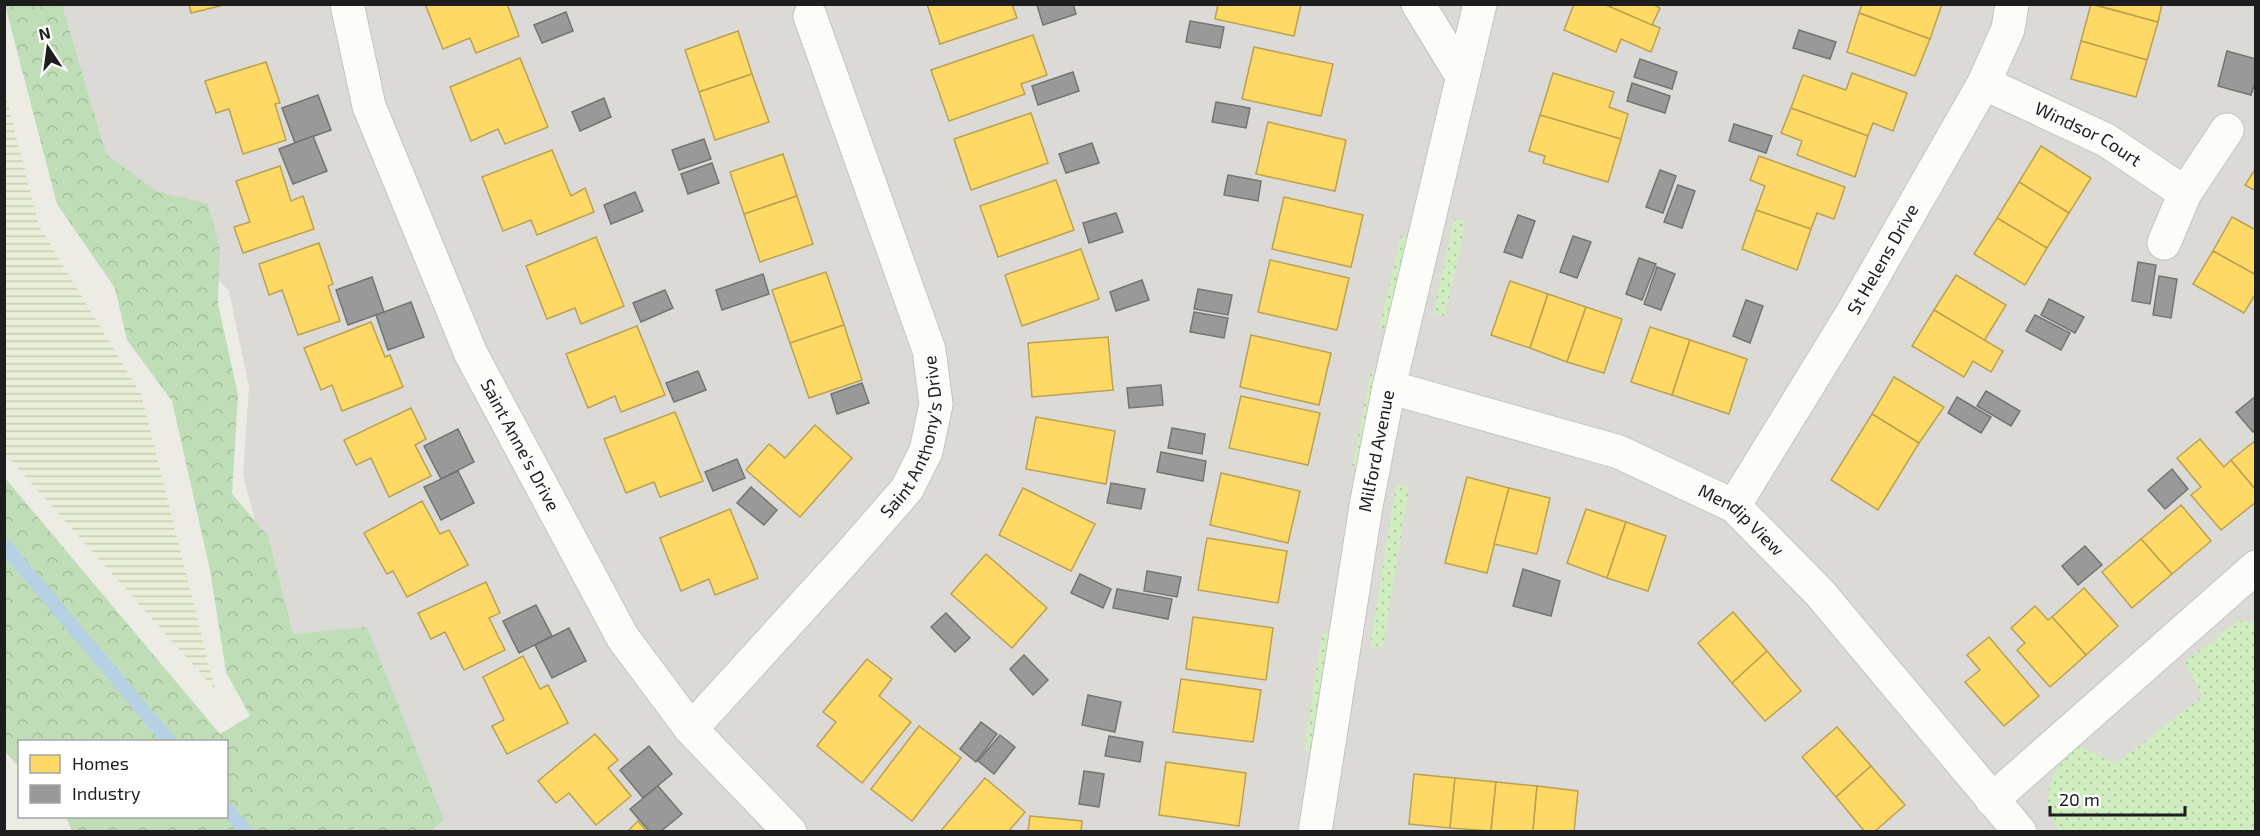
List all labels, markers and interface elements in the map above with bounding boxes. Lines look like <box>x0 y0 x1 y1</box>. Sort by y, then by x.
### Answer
north arrow <box>18 18 78 78</box>
text: N <box>37 22 52 43</box>
street label: Windsor Court <box>2032 96 2146 171</box>
street label: St Helens Drive <box>1842 200 1922 318</box>
street label: Saint Anthony's Drive <box>875 354 946 522</box>
street label: Saint Anne's Drive <box>476 375 565 515</box>
street label: Milford Avenue <box>1353 388 1398 514</box>
street label: Mendip View <box>1695 479 1789 560</box>
legend <box>18 740 228 818</box>
text: Homes <box>72 752 129 774</box>
scale bar <box>2050 779 2185 817</box>
text: Industry <box>72 782 141 804</box>
text: 20 m <box>2059 788 2100 810</box>

